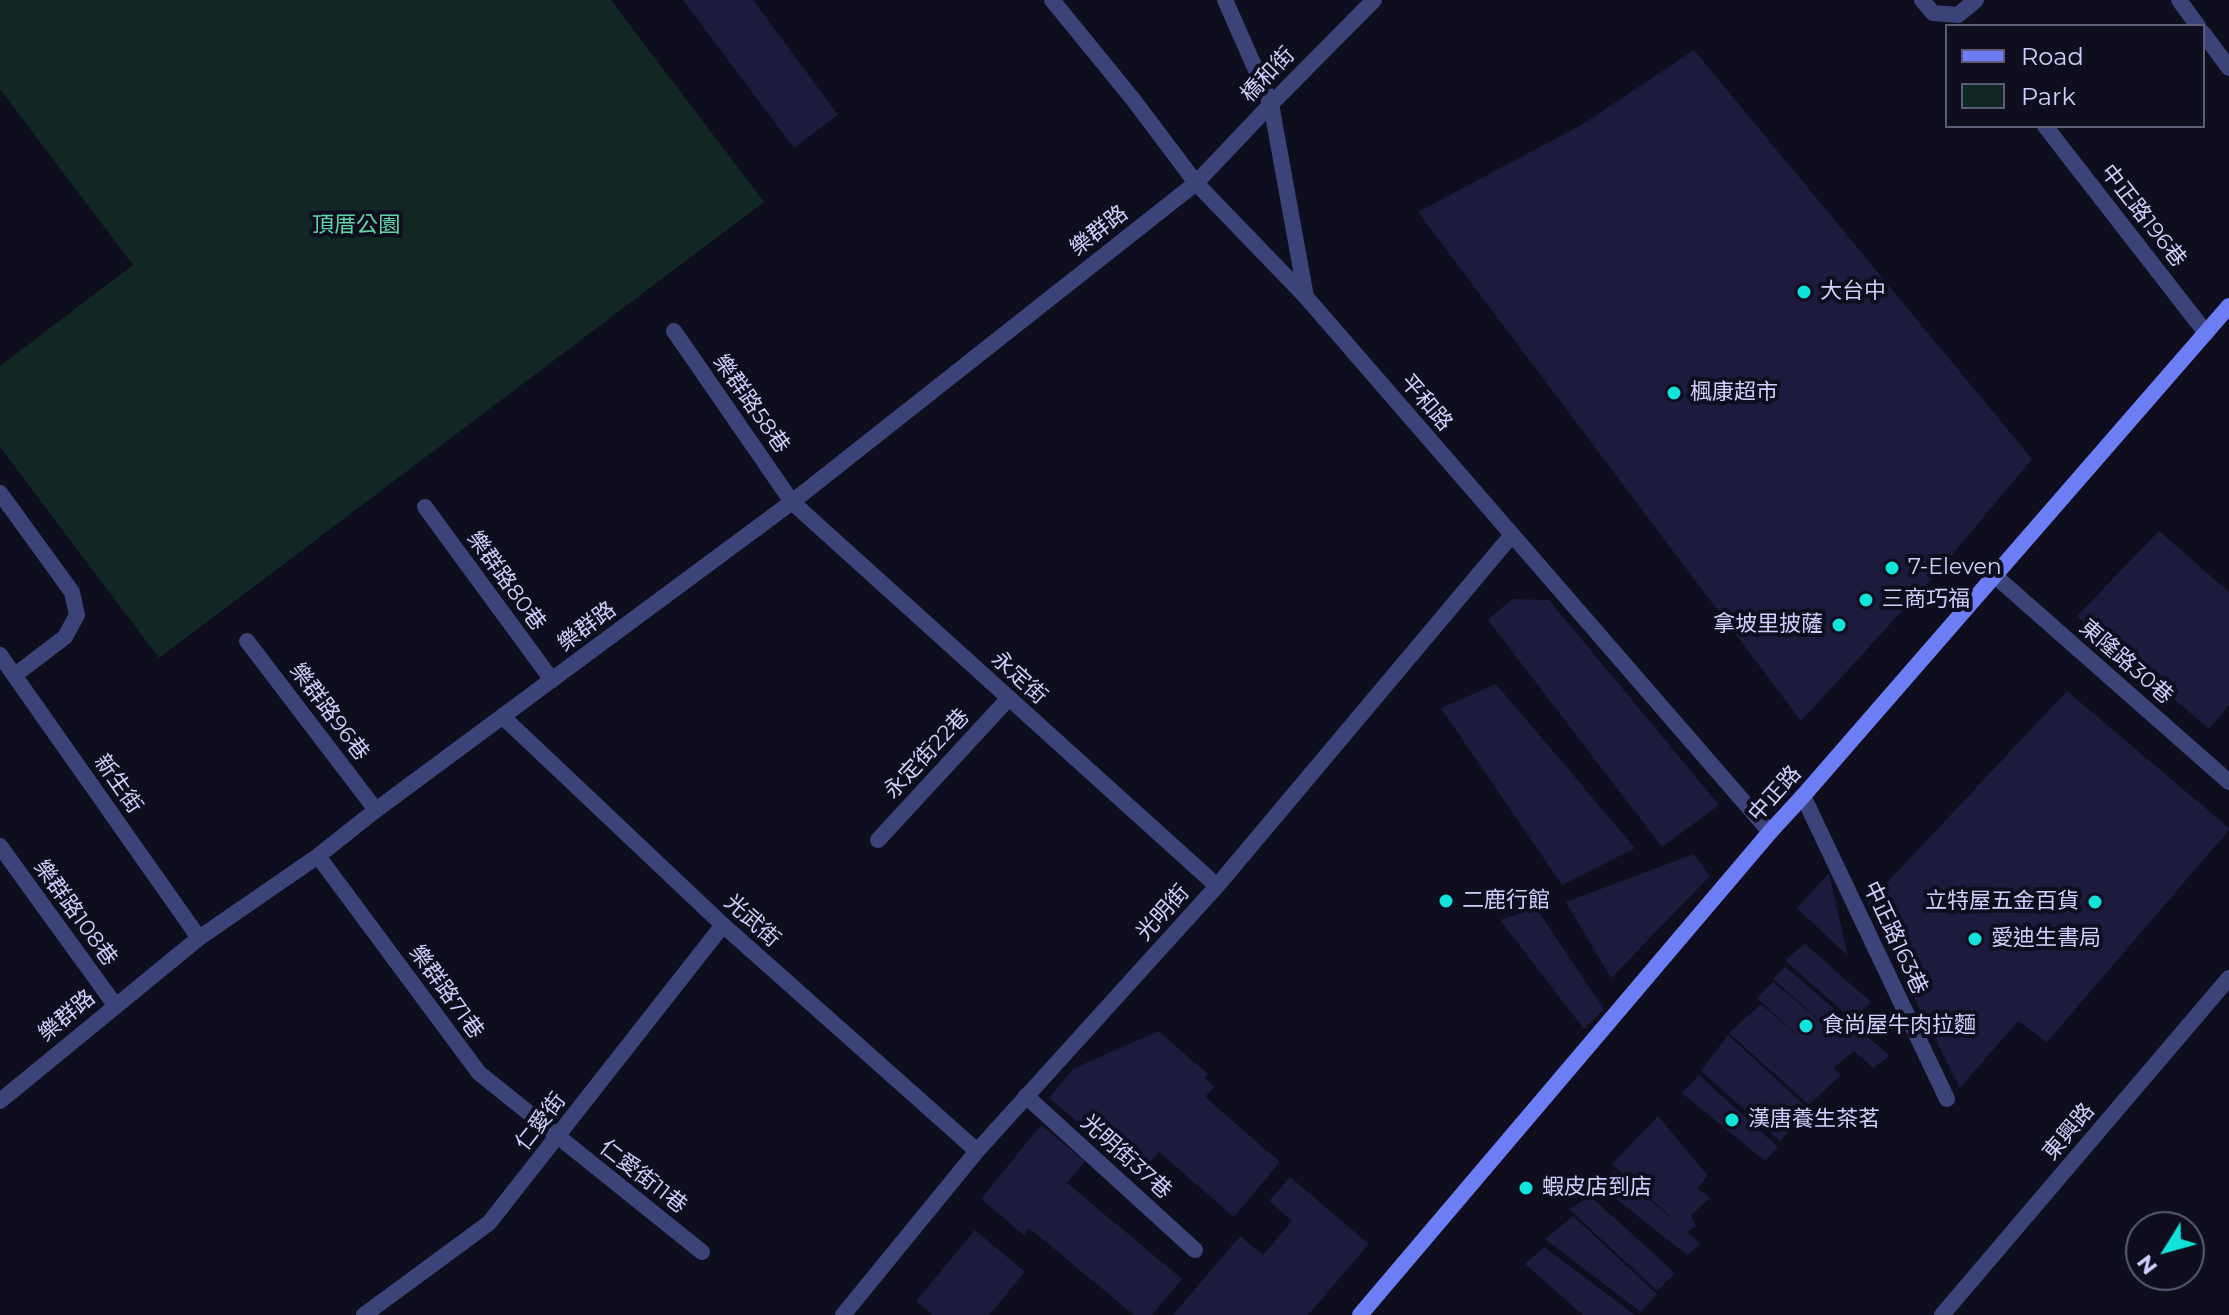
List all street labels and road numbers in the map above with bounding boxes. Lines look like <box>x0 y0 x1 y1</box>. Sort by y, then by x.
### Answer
street label: 橋和街 <box>1236 42 1300 108</box>
street label: 中正路196巷 <box>2095 160 2191 272</box>
street label: 樂群路 <box>1065 200 1133 262</box>
street label: 樂群路58巷 <box>707 350 795 458</box>
street label: 平和路 <box>1394 369 1458 437</box>
street label: 樂群路80巷 <box>461 526 551 636</box>
street label: 樂群路 <box>553 597 621 657</box>
street label: 東隆路30巷 <box>2074 614 2178 710</box>
street label: 永定街 <box>986 646 1052 710</box>
street label: 樂群路96巷 <box>284 658 374 766</box>
street label: 永定街22巷 <box>879 704 975 804</box>
street label: 新生街 <box>88 749 148 819</box>
street label: 中正路 <box>1743 761 1807 827</box>
street label: 樂群路108巷 <box>28 855 122 971</box>
street label: 中正路163巷 <box>1857 877 1933 999</box>
street label: 光明街 <box>1131 880 1195 946</box>
street label: 光武街 <box>719 889 785 953</box>
street label: 樂群路71巷 <box>403 940 489 1044</box>
street label: 樂群路 <box>33 985 101 1047</box>
street label: 仁愛街 <box>510 1088 572 1156</box>
street label: 東興路 <box>2038 1098 2100 1166</box>
street label: 光明街37巷 <box>1075 1109 1177 1205</box>
street label: 仁愛街11巷 <box>594 1135 692 1219</box>

